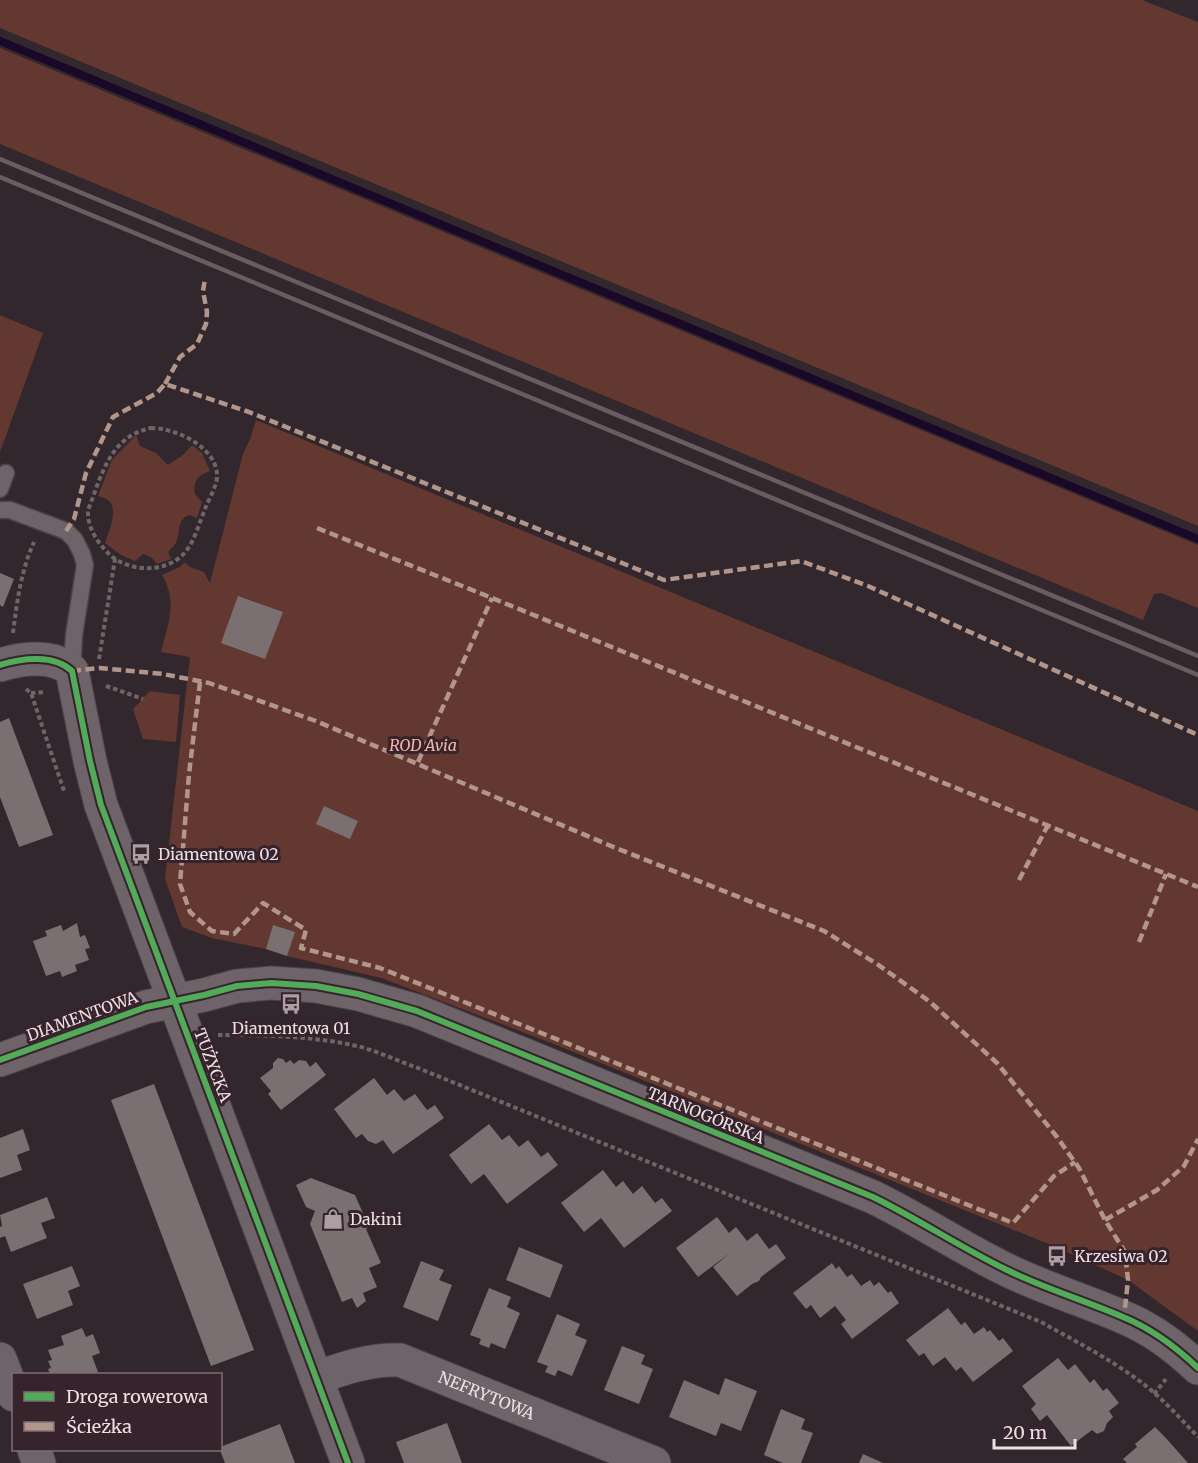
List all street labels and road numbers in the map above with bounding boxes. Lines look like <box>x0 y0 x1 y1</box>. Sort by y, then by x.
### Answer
street label: DIAMENTOWA <box>24 986 141 1045</box>
street label: TUŻYCKA <box>190 1025 236 1105</box>
street label: TARNOGÓRSKA <box>645 1082 768 1148</box>
street label: NEFRYTOWA <box>436 1367 538 1424</box>

